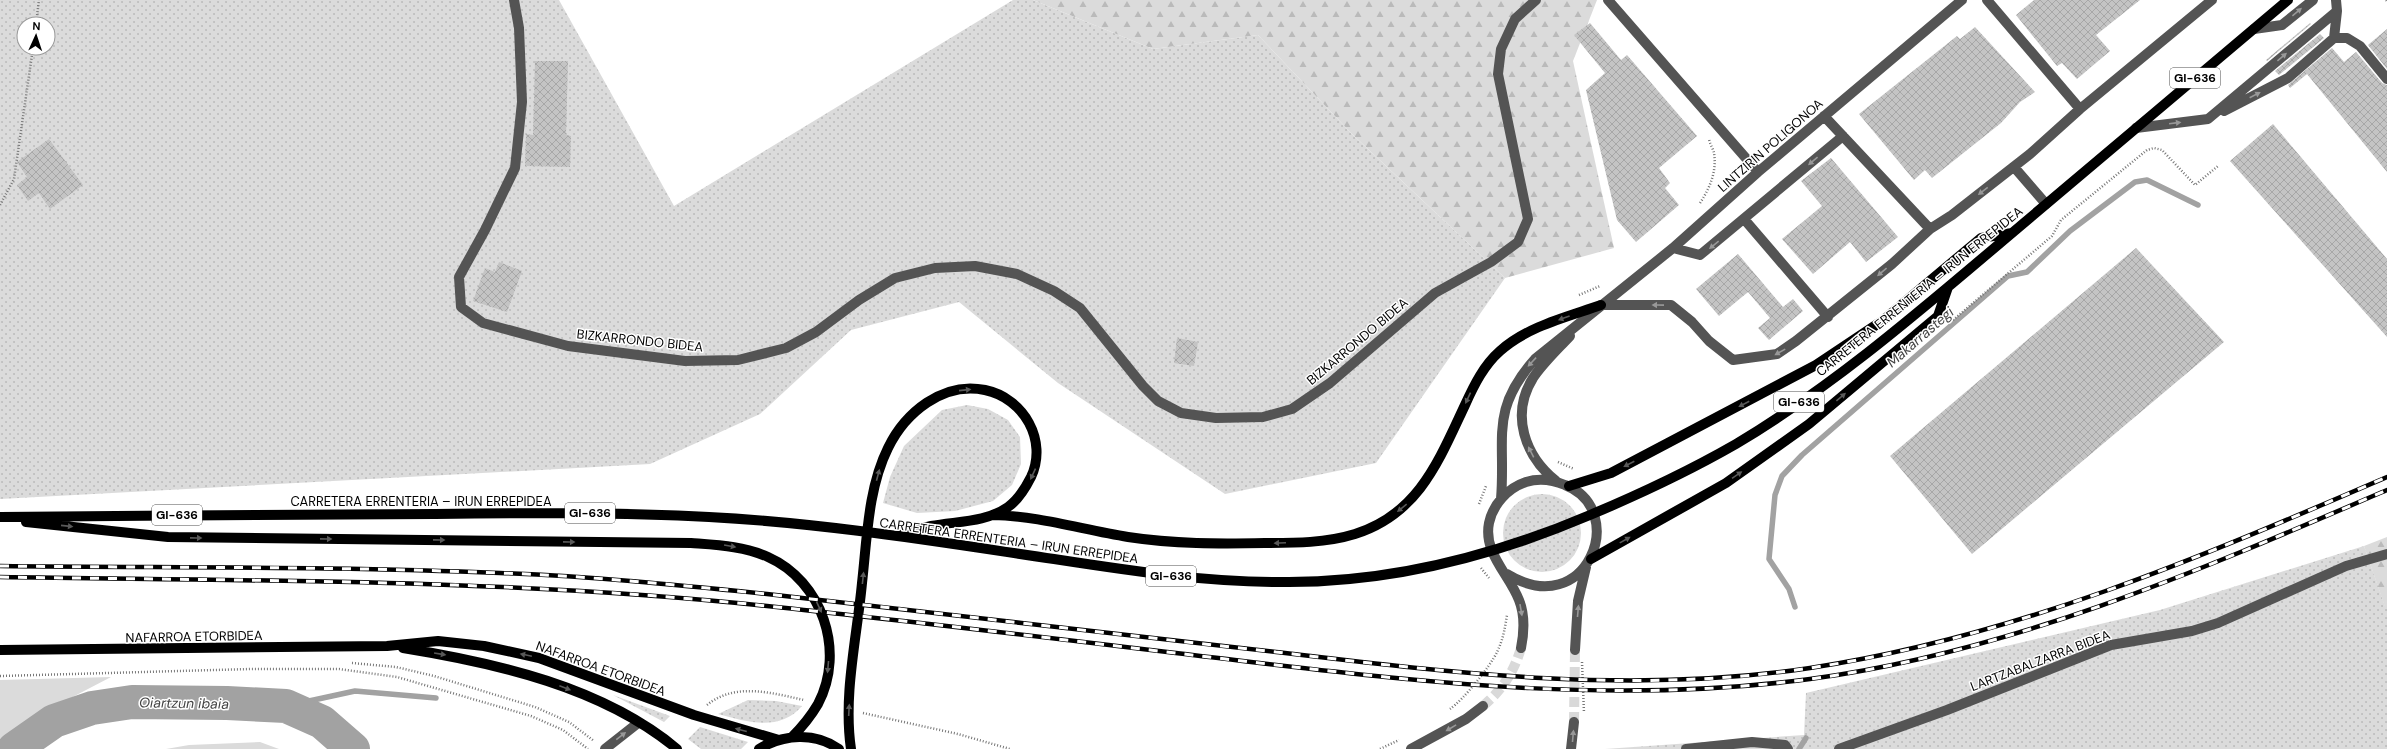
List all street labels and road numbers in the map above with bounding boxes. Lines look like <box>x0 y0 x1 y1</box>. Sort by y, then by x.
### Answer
road number: GI-636 <box>2170 68 2220 88</box>
street label: LINTZIRIN POLIGONOA <box>1714 95 1827 196</box>
street label: CARRETERA ERRENTERIA – IRUN ERREPIDEA <box>1813 202 2026 380</box>
street label: BIZKARRONDO BIDEA <box>1303 294 1412 389</box>
street label: BIZKARRONDO BIDEA <box>576 325 704 356</box>
road number: GI-636 <box>1774 392 1824 412</box>
street label: CARRETERA ERRENTERIA – IRUN ERREPIDEA <box>290 493 552 510</box>
road number: GI-636 <box>565 503 615 523</box>
road number: GI-636 <box>152 505 202 525</box>
street label: CARRETERA ERRENTERIA – IRUN ERREPIDEA <box>878 514 1140 567</box>
road number: GI-636 <box>1146 566 1196 586</box>
street label: LARTZABALZARRA BIDEA <box>1968 626 2113 695</box>
street label: NAFARROA ETORBIDEA <box>125 627 263 646</box>
street label: NAFARROA ETORBIDEA <box>534 637 668 700</box>

